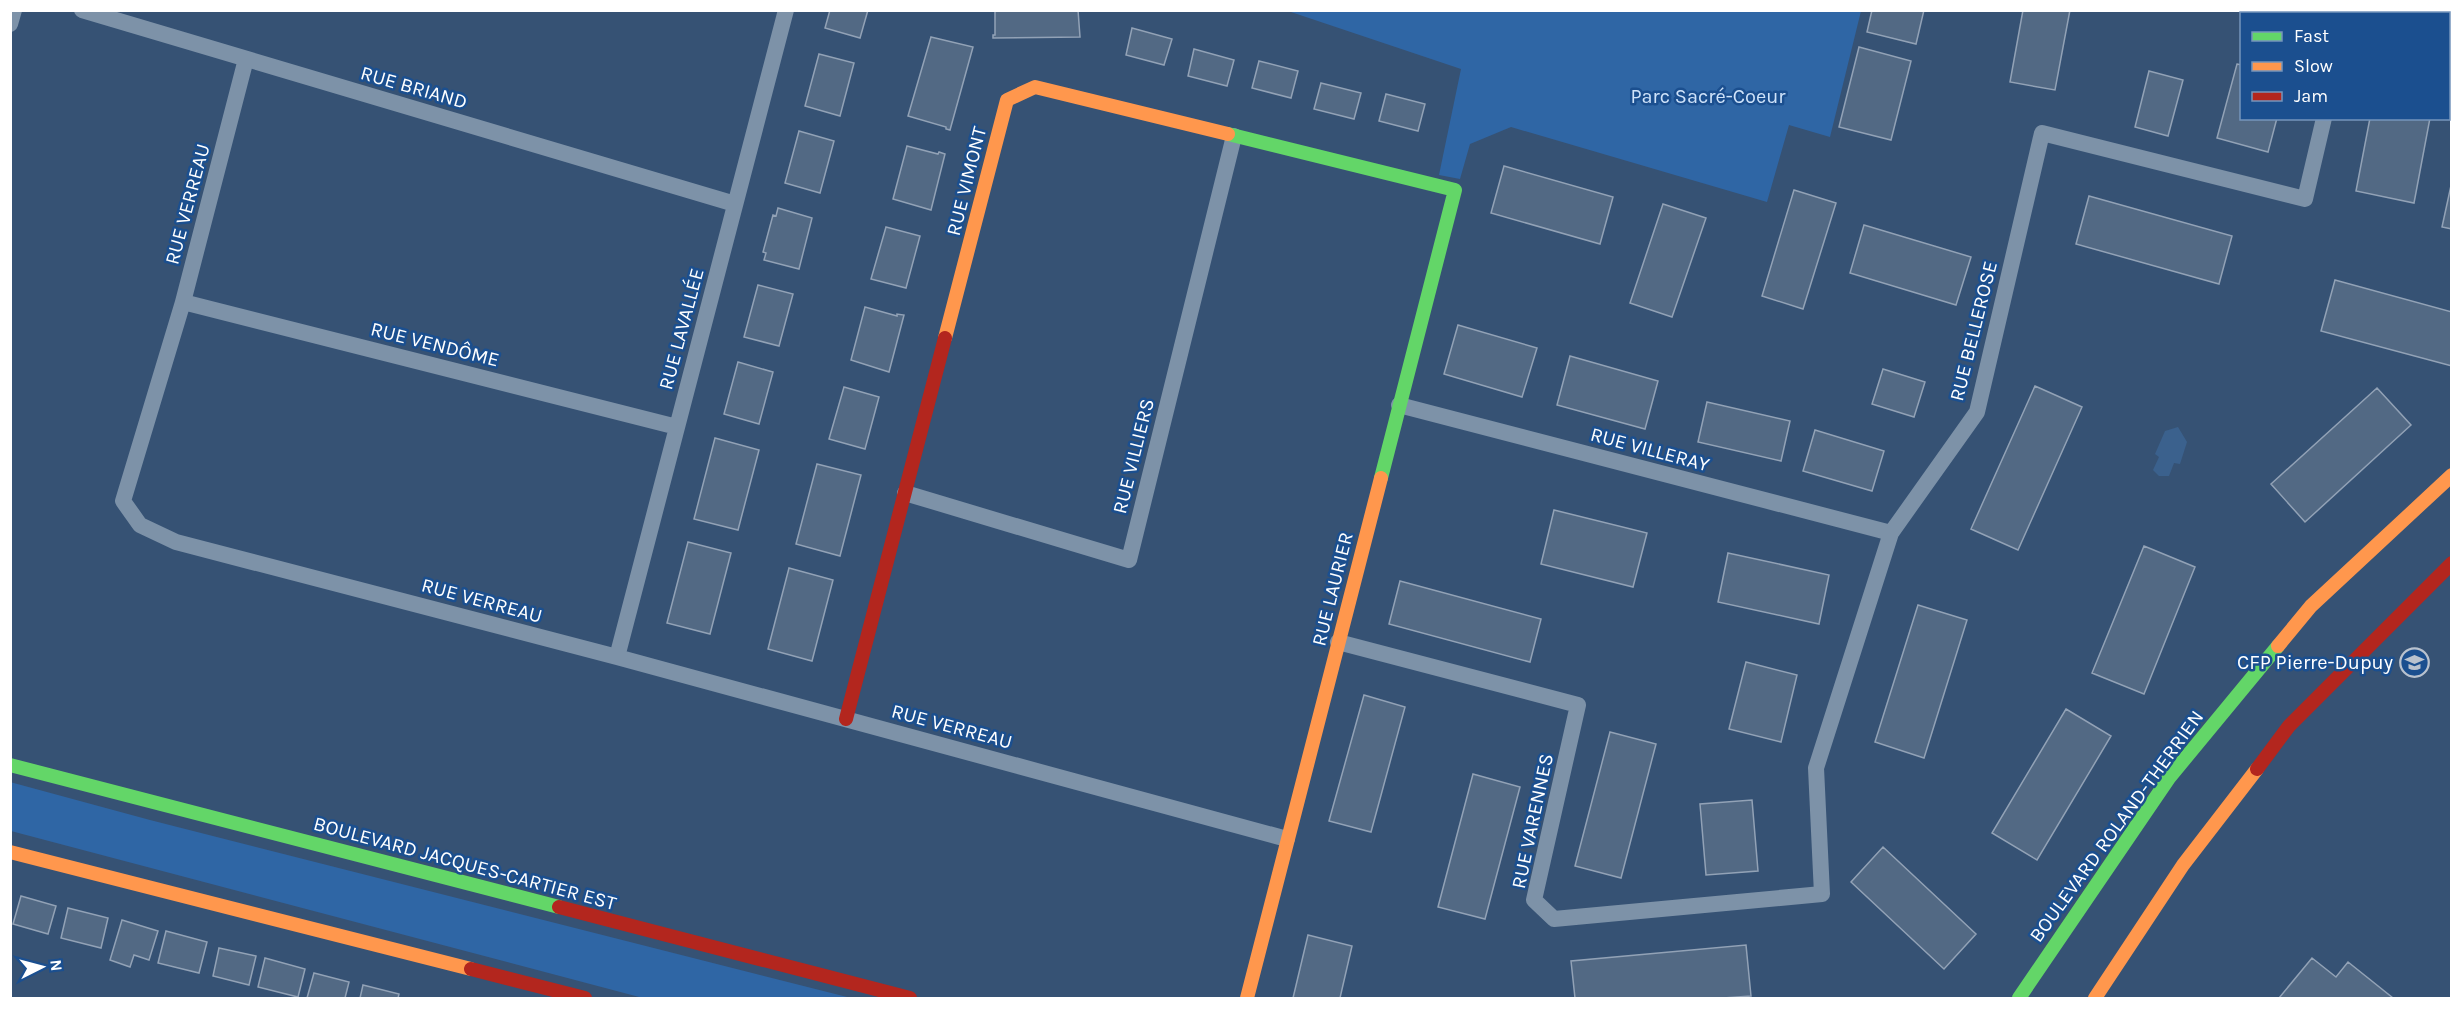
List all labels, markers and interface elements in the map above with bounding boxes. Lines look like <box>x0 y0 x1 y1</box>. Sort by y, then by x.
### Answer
legend <box>2240 12 2450 120</box>
text: Fast <box>2294 25 2329 47</box>
text: Slow <box>2294 55 2333 77</box>
street label: RUE BRIAND <box>358 61 470 114</box>
park label: Parc Sacré-Coeur <box>1630 85 1786 108</box>
text: Jam <box>2294 85 2328 107</box>
street label: RUE VIMONT <box>942 124 991 238</box>
street label: RUE VERREAU <box>160 141 215 267</box>
street label: RUE BELLEROSE <box>1945 259 2002 403</box>
street label: RUE LAVALLÉE <box>653 266 709 392</box>
street label: RUE VENDÔME <box>368 316 502 372</box>
street label: RUE VILLIERS <box>1108 396 1159 516</box>
street label: RUE VILLERAY <box>1588 423 1712 476</box>
street label: RUE LAURIER <box>1307 530 1358 648</box>
street label: RUE VERREAU <box>419 573 545 628</box>
school or university icon: CFP Pierre-Dupuy <box>2398 646 2430 678</box>
place label: CFP Pierre-Dupuy <box>2237 651 2393 674</box>
street label: RUE VERREAU <box>889 699 1015 754</box>
street label: BOULEVARD ROLAND-THERRIEN <box>2025 706 2208 947</box>
street label: RUE VARENNES <box>1507 751 1558 891</box>
street label: BOULEVARD JACQUES-CARTIER EST <box>311 812 619 915</box>
north arrow <box>12 937 72 997</box>
text: N <box>46 959 66 972</box>

